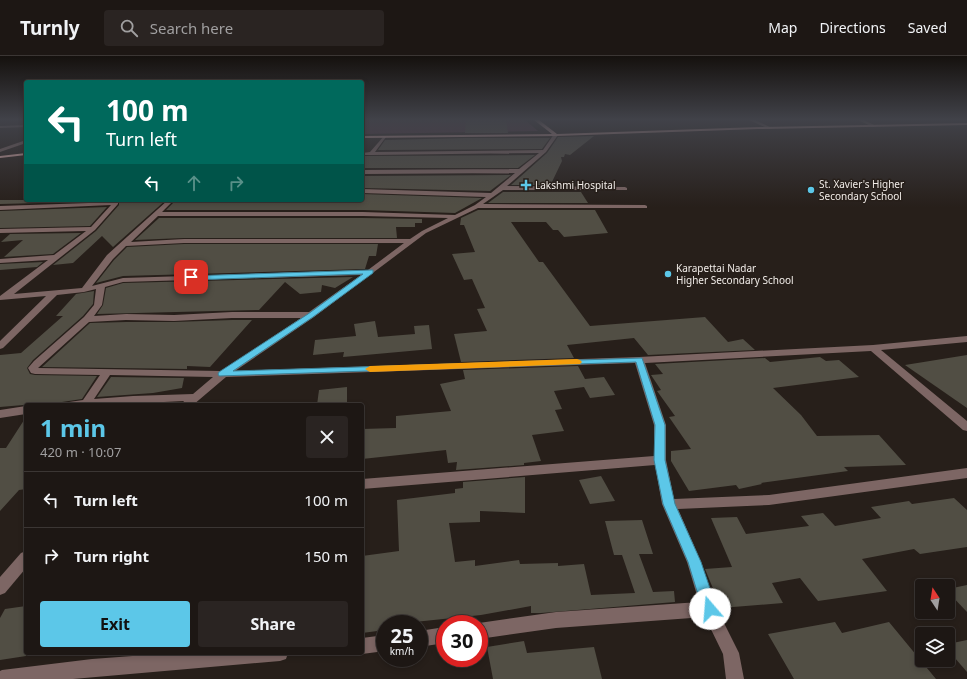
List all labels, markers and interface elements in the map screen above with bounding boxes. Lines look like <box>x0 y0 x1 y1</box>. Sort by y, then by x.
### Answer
search box <box>104 10 384 46</box>
text: Turnly <box>20 15 80 41</box>
icon: search <box>118 17 140 39</box>
text: Search here <box>150 18 233 38</box>
text: Map <box>768 18 797 37</box>
text: Directions <box>819 18 886 37</box>
text: Saved <box>908 18 947 37</box>
text: 100 m <box>106 91 189 129</box>
icon: left <box>40 96 92 148</box>
text: Turn left <box>106 127 177 151</box>
icon: left <box>141 172 163 194</box>
icon: ahead <box>183 172 205 194</box>
icon: right <box>225 172 247 194</box>
place label: St. Xavier's Higher Secondary School <box>819 177 904 203</box>
place label: Lakshmi Hospital <box>535 178 615 192</box>
marker: Lakshmi Hospital <box>520 179 532 191</box>
marker: St. Xavier's Higher Secondary School <box>806 185 816 195</box>
pin <box>174 260 208 294</box>
place label: Karapettai Nadar Higher Secondary School <box>676 261 794 287</box>
icon: arrive <box>180 266 202 288</box>
marker: Karapettai Nadar Higher Secondary School <box>663 269 673 279</box>
text: 1 min <box>40 411 106 444</box>
button: close <box>306 416 348 458</box>
text: 420 m · 10:07 <box>40 443 121 461</box>
icon: left <box>40 489 62 511</box>
text: Turn left <box>74 490 138 510</box>
text: 100 m <box>304 490 348 510</box>
icon: right <box>40 545 62 567</box>
text: Turn right <box>74 546 149 566</box>
text: 150 m <box>304 546 348 566</box>
north arrow <box>915 579 955 619</box>
map controls <box>915 579 955 667</box>
position arrow <box>689 588 731 630</box>
button: Exit <box>40 601 190 647</box>
button: Share <box>198 601 348 647</box>
speed limit sign: 30 <box>436 615 488 667</box>
text: 25 <box>391 622 413 649</box>
button: layers <box>915 627 955 667</box>
text: km/h <box>390 644 414 658</box>

